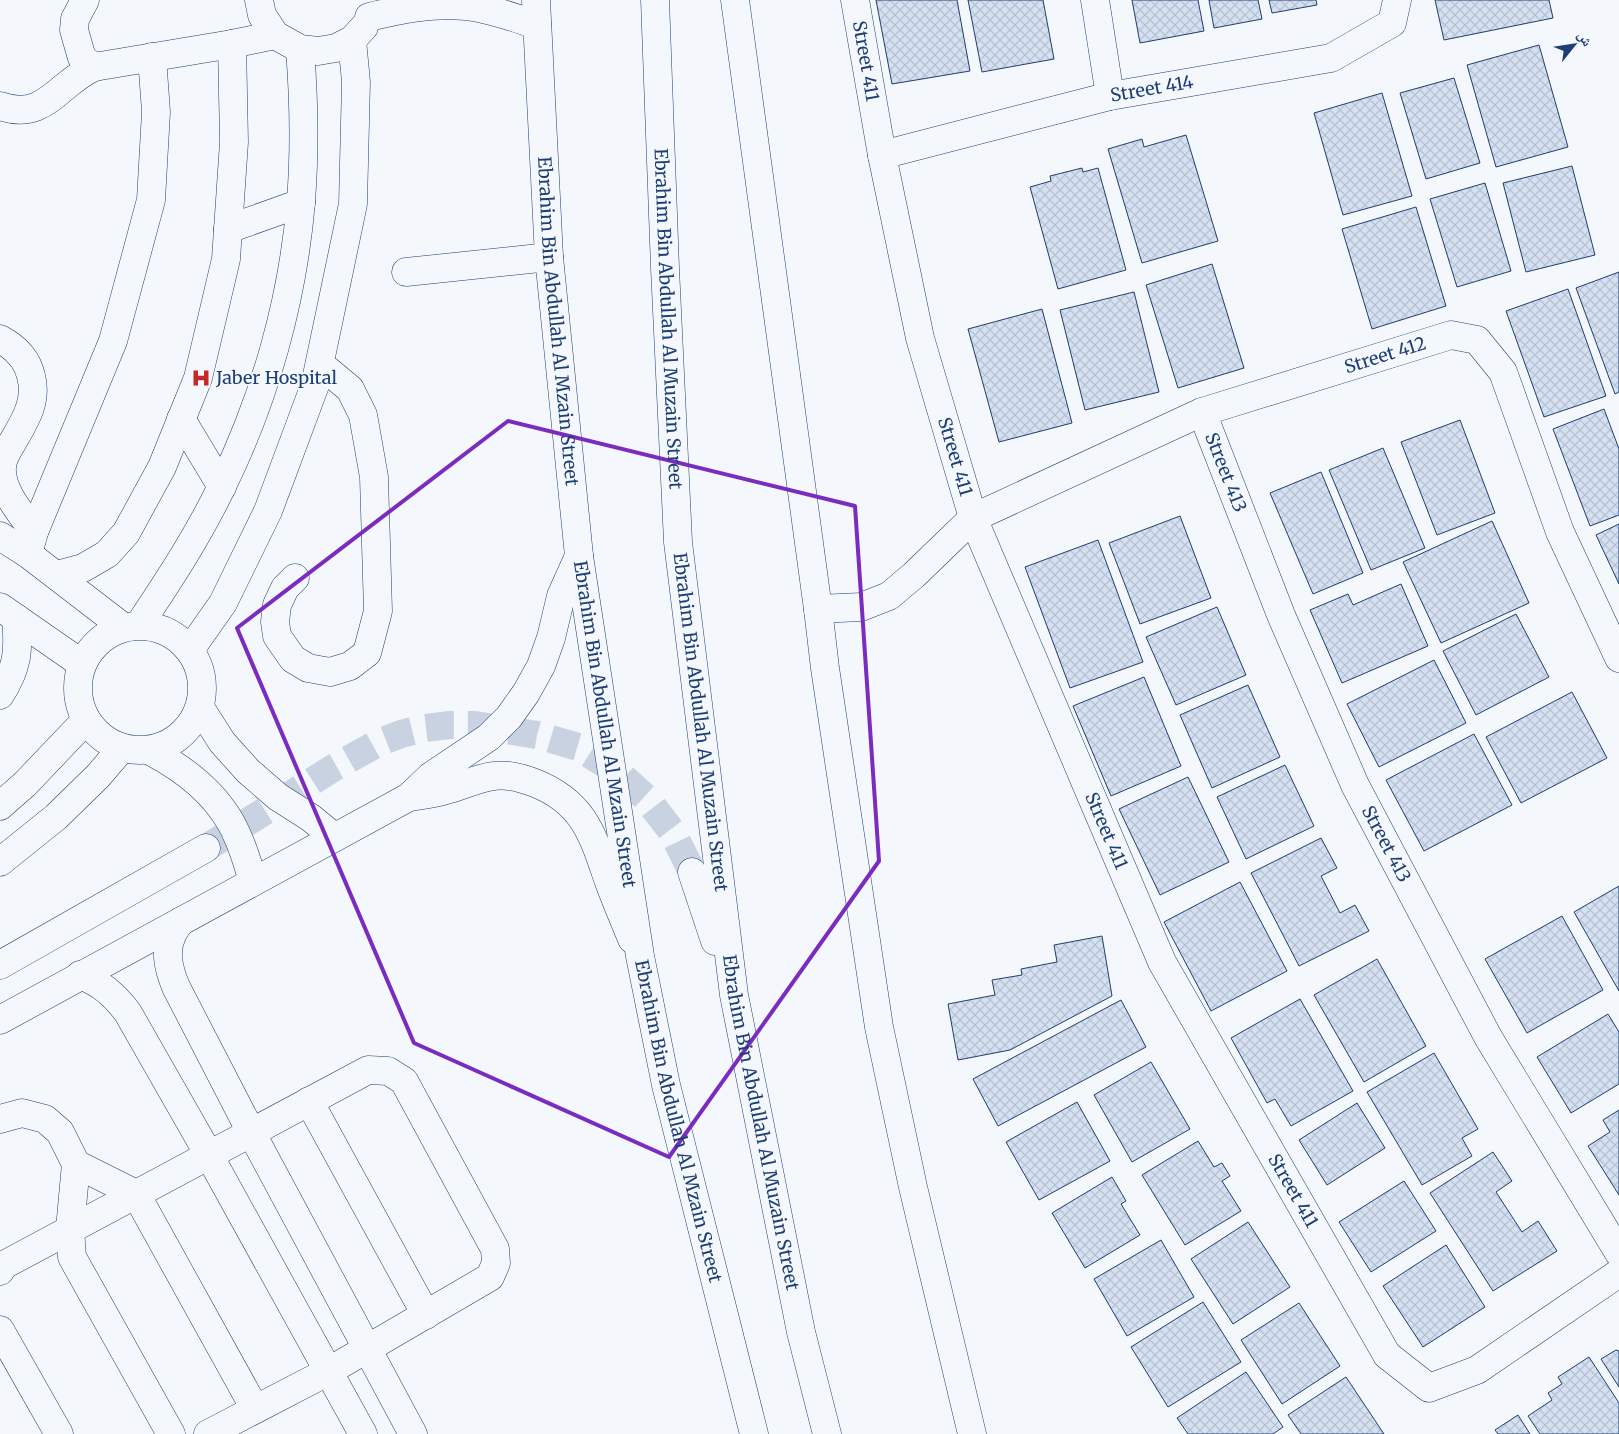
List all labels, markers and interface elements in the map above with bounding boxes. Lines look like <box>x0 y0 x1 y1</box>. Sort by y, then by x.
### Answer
street label: Street 411 <box>848 19 884 103</box>
north arrow <box>1549 20 1599 70</box>
text: ش <box>1574 28 1597 50</box>
street label: Street 414 <box>1109 70 1195 107</box>
street label: Ebrahim Bin Abdullah Al Muzain Street <box>650 148 687 490</box>
street label: Ebrahim Bin Abdullah Al Mzain Street <box>533 156 584 487</box>
street label: Street 412 <box>1341 331 1429 378</box>
place label: Jaber Hospital <box>215 366 338 389</box>
hospital icon: Jaber Hospital <box>190 367 212 389</box>
street label: Street 411 <box>933 414 978 499</box>
street label: Street 413 <box>1200 429 1252 515</box>
street label: Ebrahim Bin Abdullah Al Muzain Street <box>668 551 733 893</box>
street label: Ebrahim Bin Abdullah Al Mzain Street <box>569 559 641 889</box>
street label: Street 411 <box>1080 789 1133 873</box>
street label: Street 413 <box>1357 801 1416 886</box>
street label: Ebrahim Bin Abdullah Al Muzain Street <box>718 953 804 1292</box>
street label: Ebrahim Bin Abdullah Al Mzain Street <box>630 958 727 1285</box>
street label: Street 411 <box>1263 1149 1324 1232</box>

